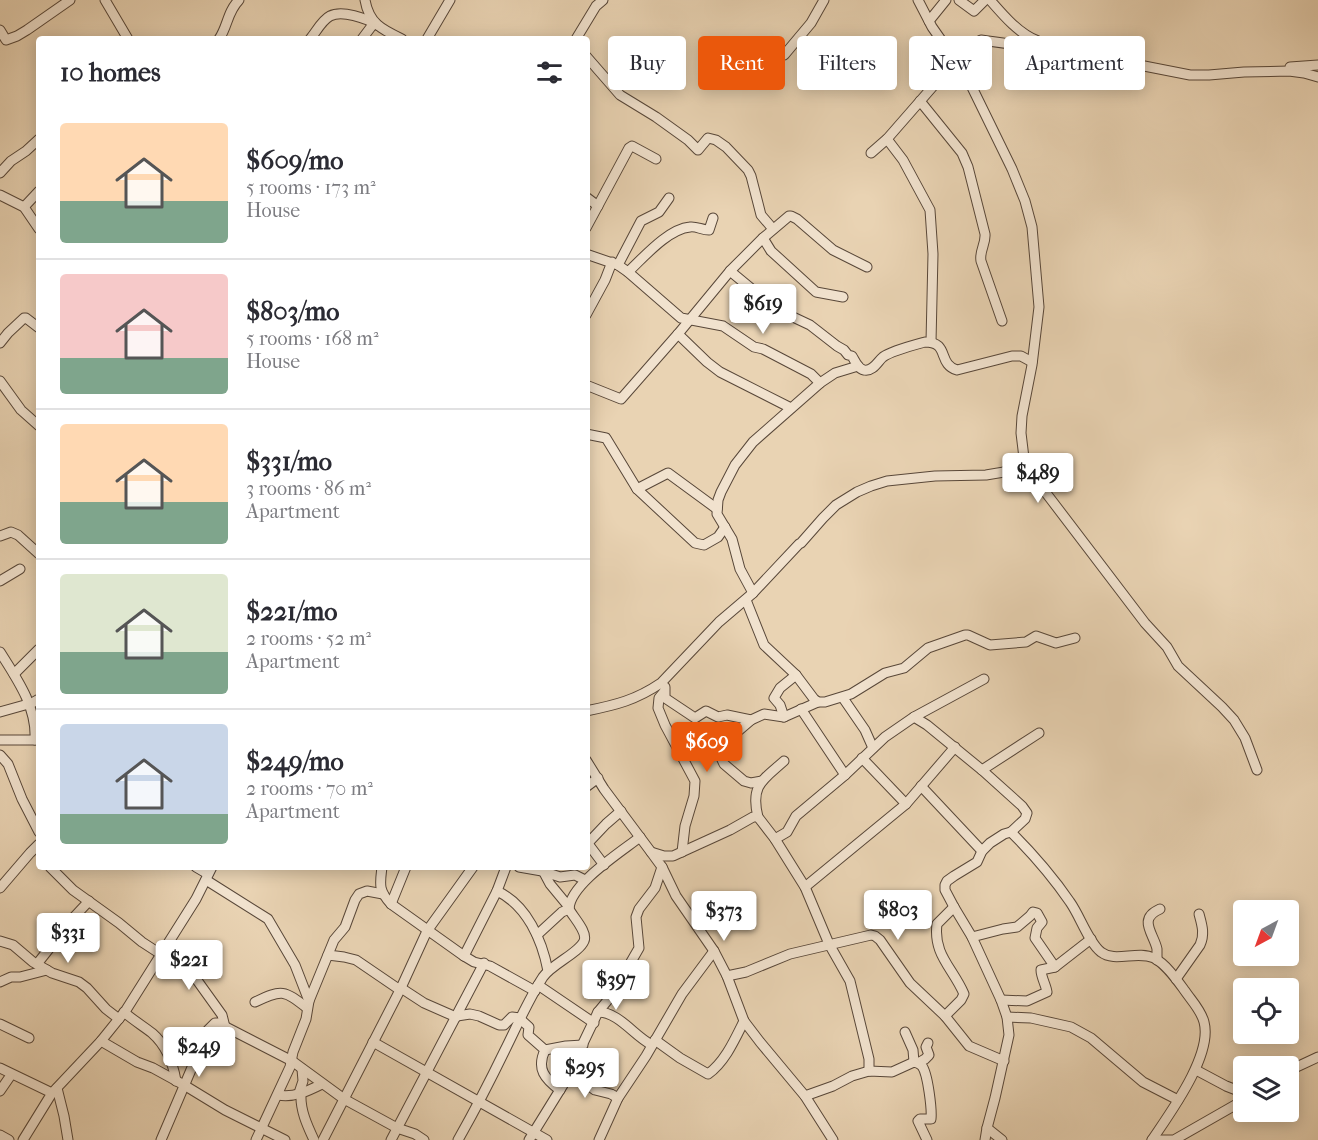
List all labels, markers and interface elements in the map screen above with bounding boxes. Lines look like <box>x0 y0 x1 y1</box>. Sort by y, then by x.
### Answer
chip: Buy <box>608 36 686 90</box>
chip: Rent <box>698 36 785 90</box>
chip: Filters <box>797 36 897 90</box>
chip: New <box>909 36 992 90</box>
chip: Apartment <box>1004 36 1145 90</box>
icon: filters <box>533 56 566 89</box>
text: 10 homes <box>60 57 161 88</box>
text: $609/mo <box>246 145 343 176</box>
icon: home <box>108 147 180 219</box>
text: 5 rooms · 173 m² <box>246 176 376 199</box>
text: House <box>246 199 300 222</box>
pin: $619 <box>727 284 799 335</box>
text: $619 <box>743 292 783 315</box>
text: $803/mo <box>246 296 339 327</box>
icon: home <box>108 298 180 370</box>
text: 5 rooms · 168 m² <box>246 327 379 350</box>
text: House <box>246 350 300 373</box>
text: $331/mo <box>246 446 332 477</box>
icon: home <box>108 448 180 520</box>
pin: $489 <box>1002 453 1074 504</box>
text: $489 <box>1016 461 1060 484</box>
text: 3 rooms · 86 m² <box>246 477 371 500</box>
text: Apartment <box>246 500 340 523</box>
text: $221/mo <box>246 596 337 627</box>
icon: home <box>108 598 180 670</box>
text: 2 rooms · 52 m² <box>246 627 371 650</box>
text: Apartment <box>246 650 340 673</box>
pin: $609 <box>671 722 743 773</box>
text: $609 <box>685 730 729 753</box>
text: $249/mo <box>246 746 344 777</box>
icon: home <box>108 748 180 820</box>
text: 2 rooms · 70 m² <box>246 777 373 800</box>
text: Apartment <box>246 800 340 823</box>
pin: $803 <box>862 890 934 941</box>
pin: $373 <box>688 891 760 942</box>
text: $803 <box>878 898 918 921</box>
text: $373 <box>705 899 743 922</box>
north arrow <box>1233 900 1299 966</box>
map controls <box>1233 900 1299 1122</box>
pin: $331 <box>32 913 104 964</box>
text: $331 <box>51 921 85 944</box>
pin: $221 <box>153 940 225 991</box>
text: $221 <box>170 948 208 971</box>
pin: $397 <box>580 960 652 1011</box>
text: $397 <box>596 968 636 991</box>
button: locate <box>1233 978 1299 1044</box>
pin: $249 <box>163 1027 235 1078</box>
text: $249 <box>177 1035 221 1058</box>
pin: $295 <box>549 1048 621 1099</box>
text: $295 <box>565 1056 605 1079</box>
button: layers <box>1233 1056 1299 1122</box>

